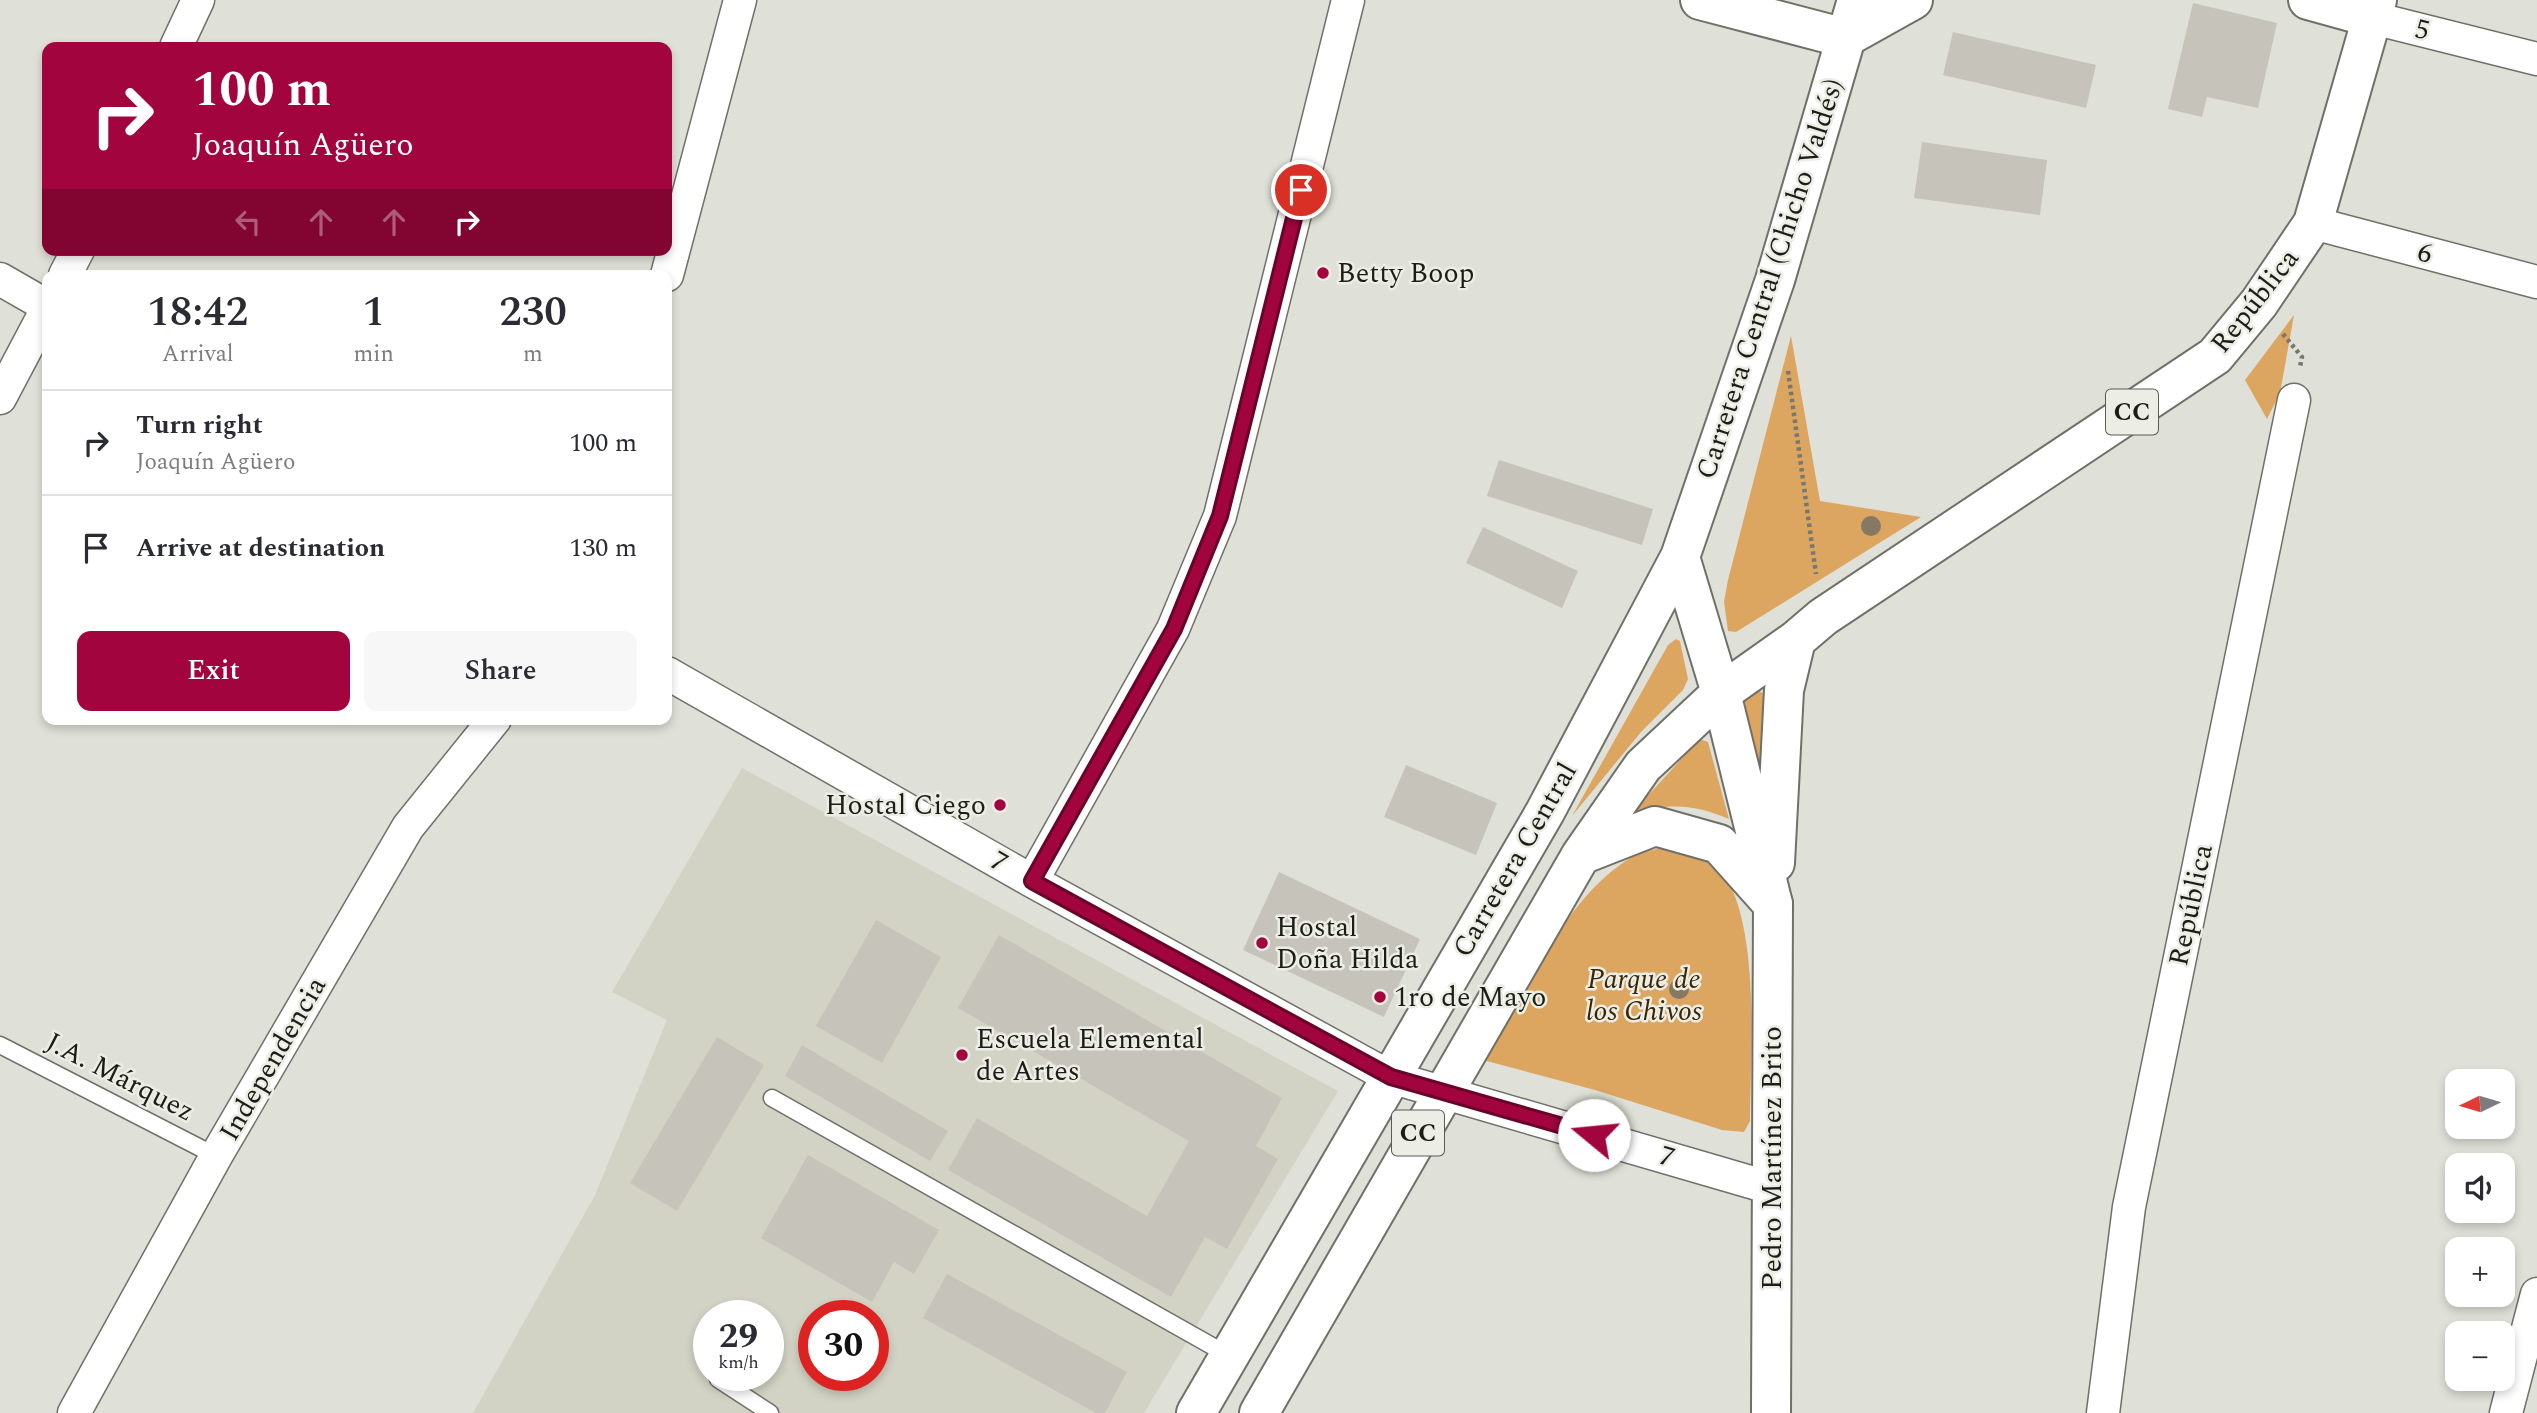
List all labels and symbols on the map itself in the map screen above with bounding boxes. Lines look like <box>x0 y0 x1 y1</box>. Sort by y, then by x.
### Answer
street label: 5 <box>2410 7 2434 53</box>
street label: Carretera Central (Chicho Valdés) <box>1685 73 1855 485</box>
pin <box>1271 160 1331 220</box>
street label: 6 <box>2413 230 2437 276</box>
street label: República <box>2200 239 2310 363</box>
place label: Betty Boop <box>1337 252 1474 295</box>
marker: Betty Boop <box>1315 265 1331 281</box>
road number: CC <box>2106 390 2158 434</box>
street label: Carretera Central <box>1442 754 1588 966</box>
place label: Hostal Ciego <box>825 784 986 827</box>
marker: Hostal Ciego <box>992 797 1008 813</box>
street label: 7 <box>982 840 1016 884</box>
street label: República <box>2157 840 2225 970</box>
place label: Hostal Doña Hilda <box>1276 906 1419 981</box>
marker: Hostal Doña Hilda <box>1254 935 1270 951</box>
park label: Parque de los Chivos <box>1586 958 1702 1033</box>
street label: Independencia <box>208 968 338 1149</box>
place label: 1ro de Mayo <box>1394 976 1546 1019</box>
marker: 1ro de Mayo <box>1372 989 1388 1005</box>
place label: Escuela Elemental de Artes <box>976 1018 1204 1093</box>
street label: J.A. Márquez <box>38 1021 202 1133</box>
street label: Pedro Martínez Brito <box>1751 1026 1794 1290</box>
marker: Escuela Elemental de Artes <box>954 1047 970 1063</box>
north arrow <box>2445 1069 2515 1139</box>
position arrow <box>1557 1098 1631 1172</box>
road number: CC <box>1392 1110 1444 1156</box>
street label: 7 <box>1654 1134 1680 1180</box>
speed limit sign: 30 <box>798 1300 889 1391</box>

